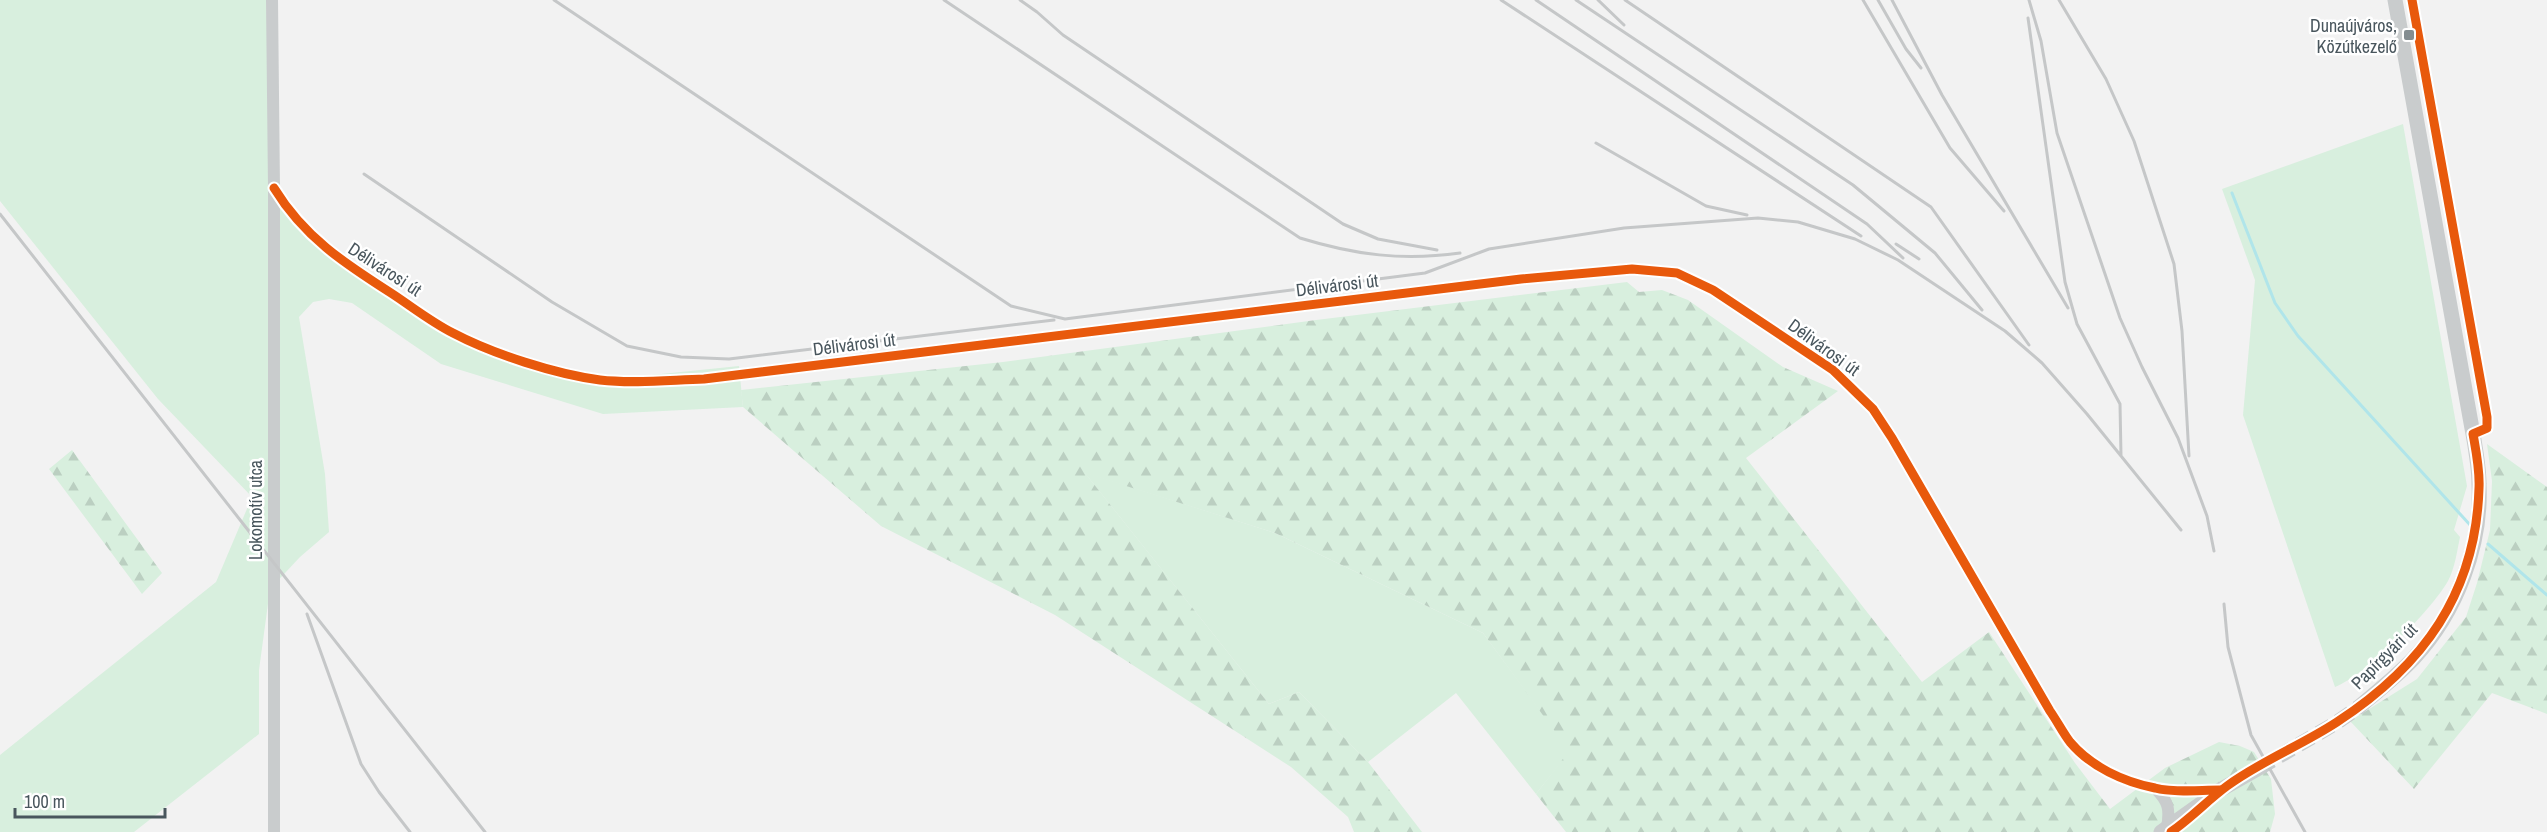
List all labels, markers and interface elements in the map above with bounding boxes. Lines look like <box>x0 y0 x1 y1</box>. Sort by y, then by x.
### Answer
place label: Dunaújváros, Közútkezelő <box>2310 13 2397 59</box>
marker: Dunaújváros, Közútkezelő <box>2402 28 2416 42</box>
street label: Délivárosi út <box>343 236 427 302</box>
street label: Délivárosi út <box>1294 268 1380 302</box>
street label: Délivárosi út <box>1783 313 1865 381</box>
street label: Délivárosi út <box>811 327 897 361</box>
street label: Lokomotív utca <box>243 460 268 560</box>
street label: Papírgyári út <box>2345 617 2423 695</box>
scale bar <box>15 781 165 819</box>
text: 100 m <box>24 789 65 814</box>

